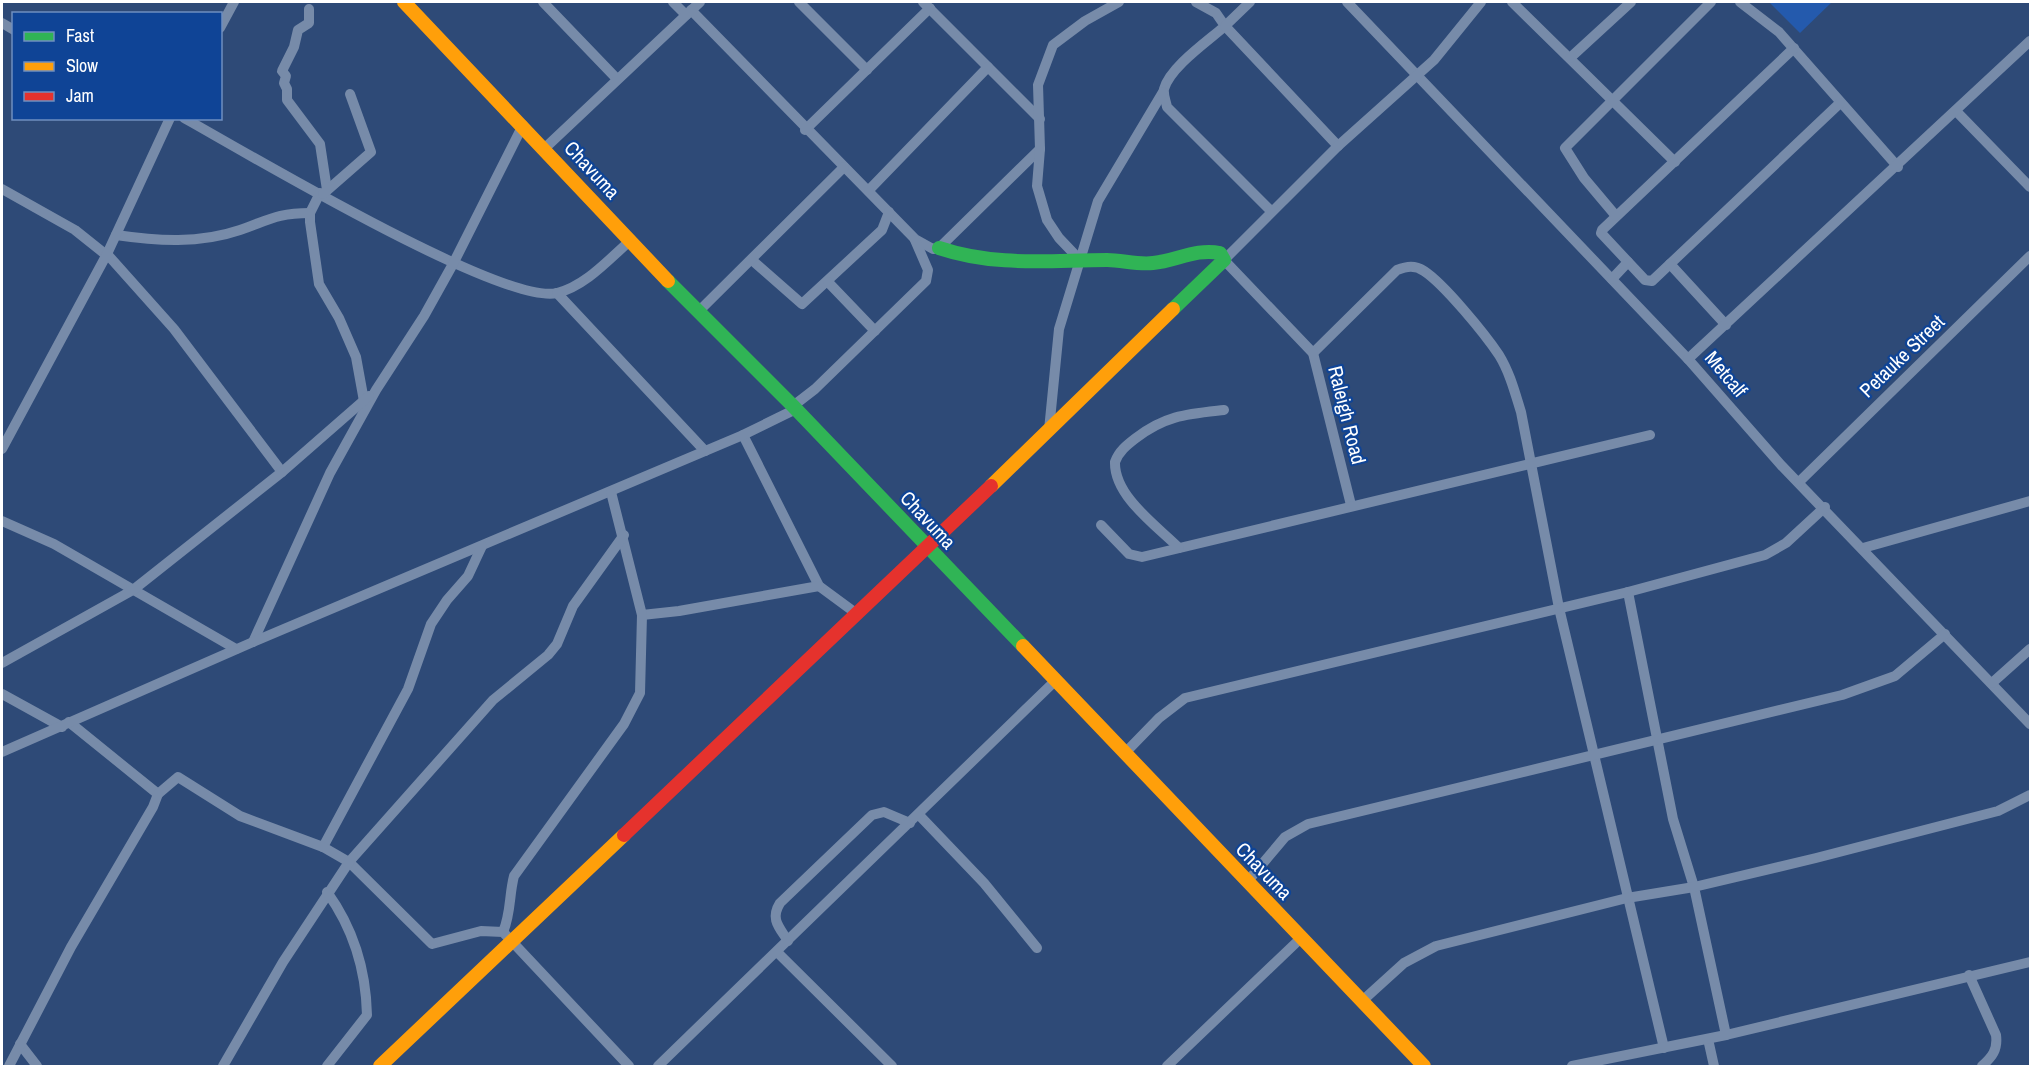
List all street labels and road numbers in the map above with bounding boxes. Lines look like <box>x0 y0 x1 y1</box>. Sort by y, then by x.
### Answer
street label: Chavuma <box>559 135 626 205</box>
street label: Petauke Street <box>1853 308 1950 403</box>
street label: Metcalf <box>1699 345 1754 403</box>
street label: Raleigh Road <box>1322 363 1373 467</box>
street label: Chavuma <box>895 485 962 555</box>
street label: Chavuma <box>1230 836 1298 905</box>

